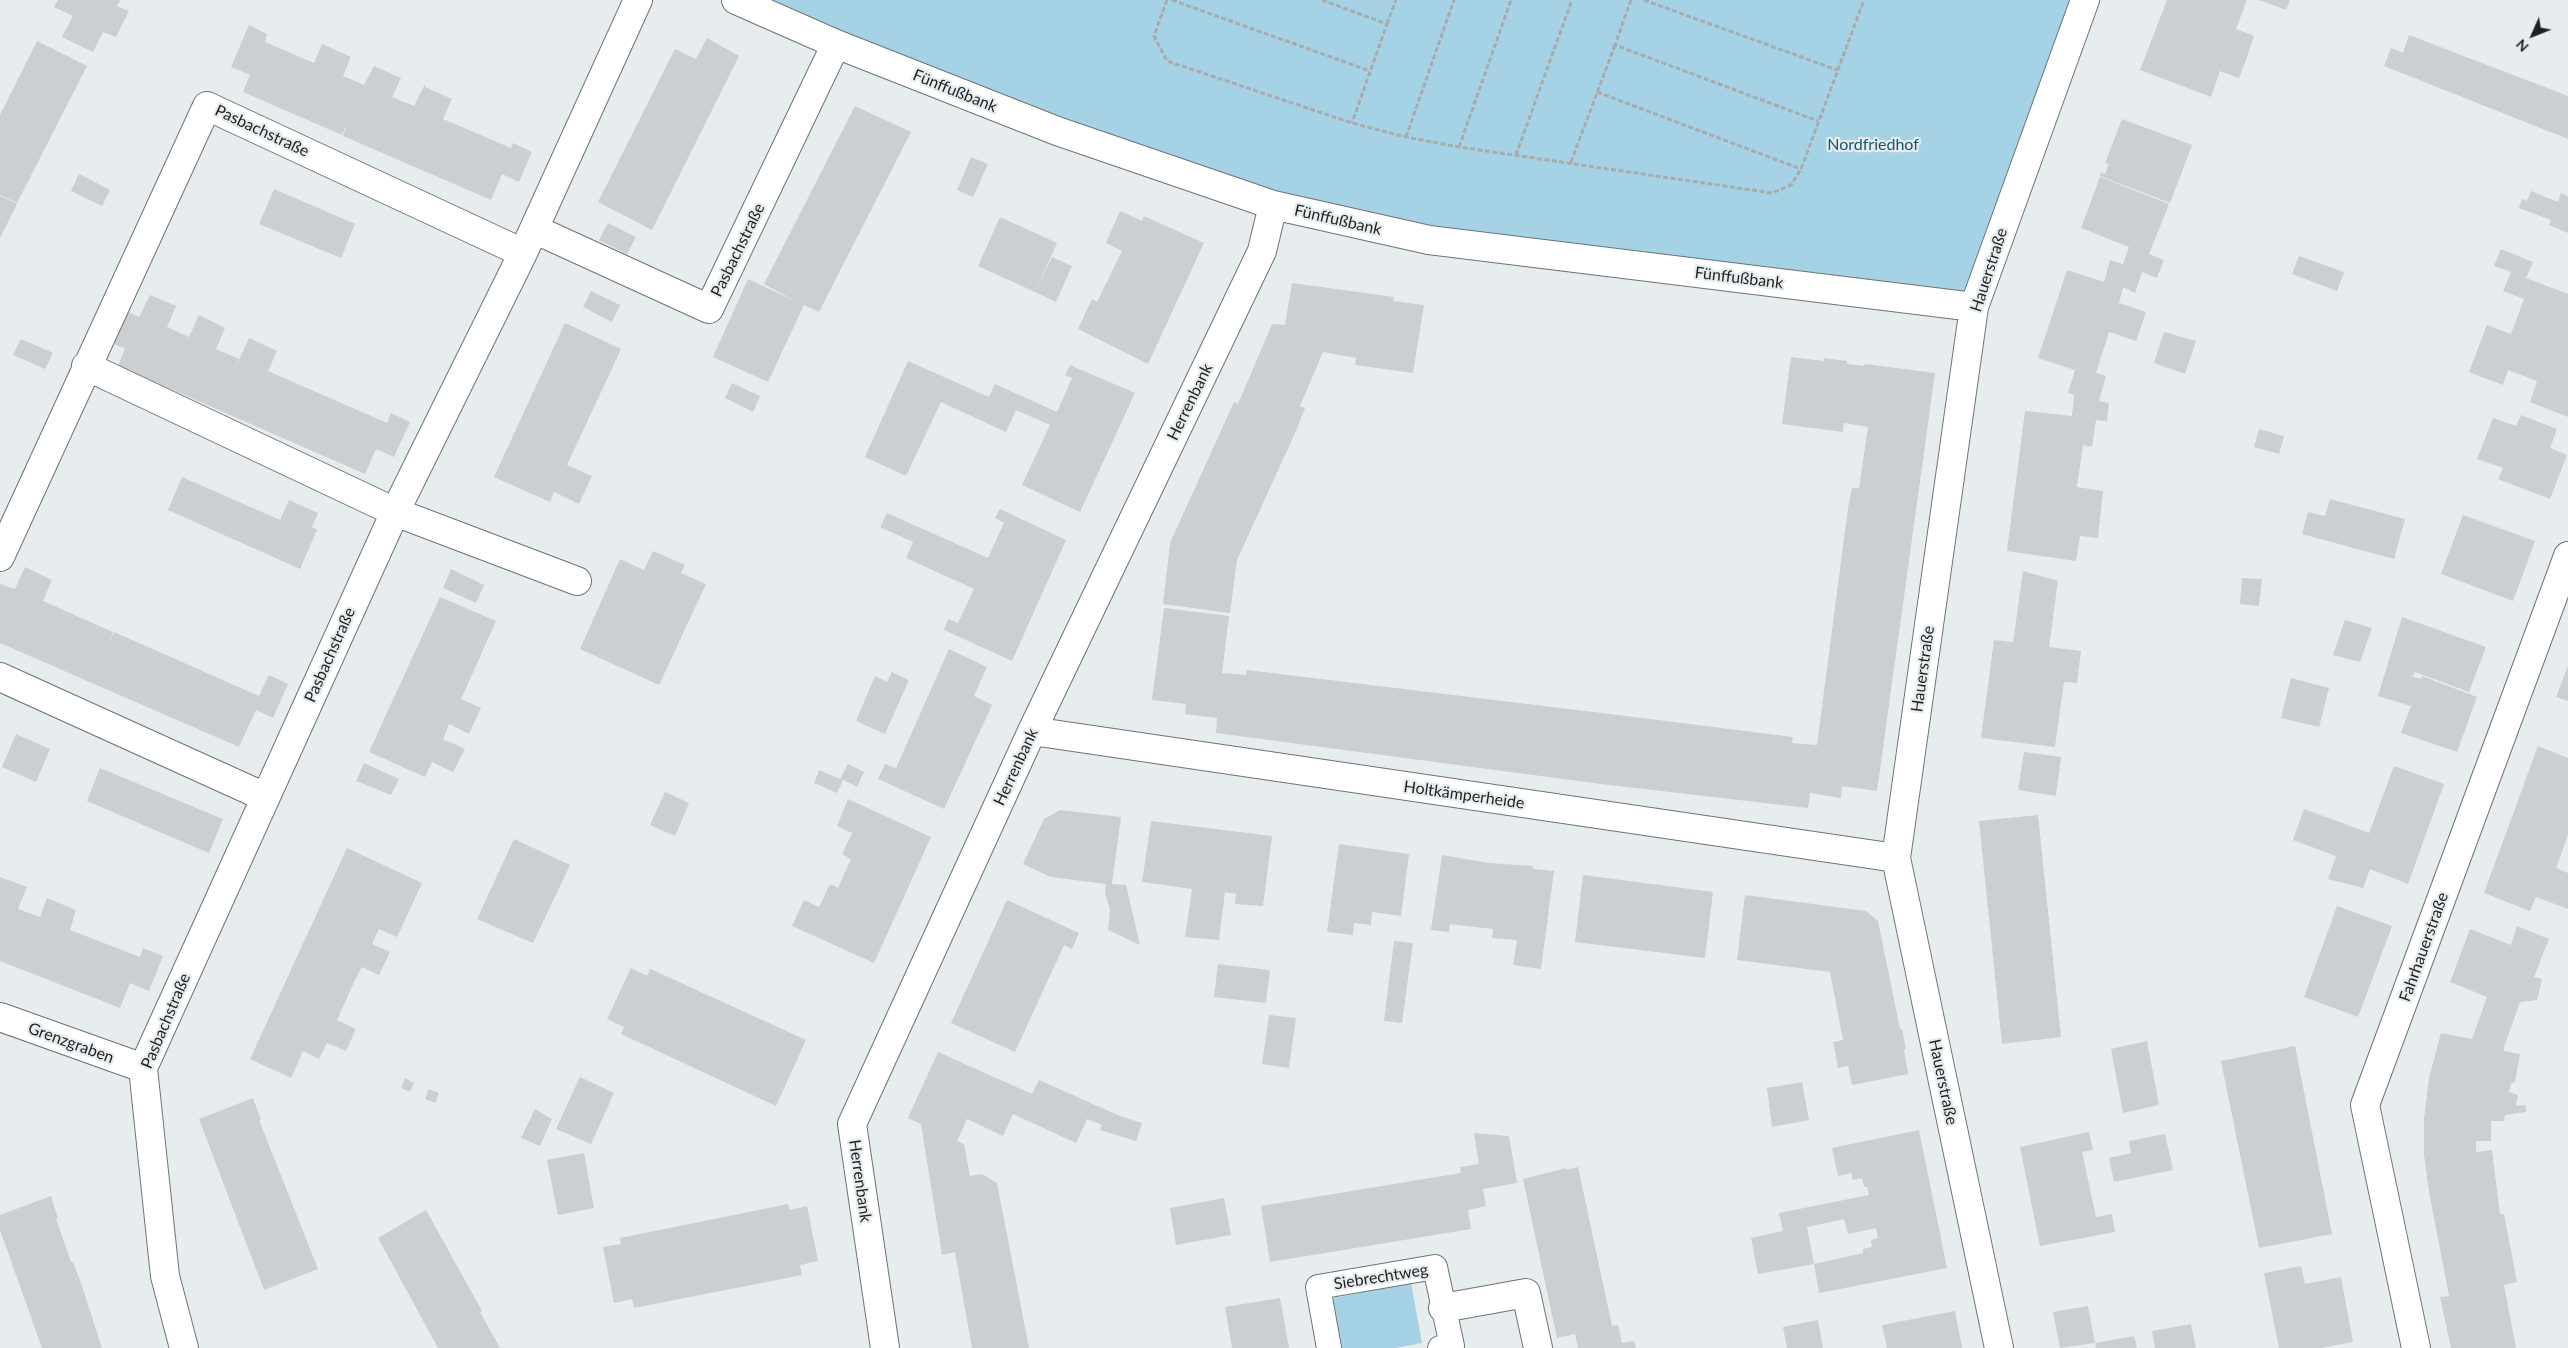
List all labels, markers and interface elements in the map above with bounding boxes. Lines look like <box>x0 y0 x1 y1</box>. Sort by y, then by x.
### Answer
north arrow <box>2508 10 2558 60</box>
text: N <box>2512 36 2532 56</box>
street label: Fünffußbank <box>910 65 1000 117</box>
street label: Pasbachstraße <box>212 101 312 161</box>
park label: Nordfriedhof <box>1827 135 1919 155</box>
street label: Pasbachstraße <box>707 200 769 300</box>
street label: Fünffußbank <box>1292 201 1384 239</box>
street label: Hauerstraße <box>1966 226 2012 314</box>
street label: Fünffußbank <box>1694 263 1784 293</box>
street label: Herrenbank <box>1163 360 1217 444</box>
street label: Pasbachstraße <box>301 605 359 705</box>
street label: Hauerstraße <box>1907 625 1939 713</box>
street label: Herrenbank <box>990 725 1042 809</box>
street label: Holtkämperheide <box>1402 777 1526 813</box>
street label: Fahrhauerstraße <box>2395 890 2453 1004</box>
street label: Pasbachstraße <box>137 970 195 1072</box>
street label: Grenzgraben <box>25 1019 117 1067</box>
street label: Hauerstraße <box>1925 1037 1961 1127</box>
street label: Herrenbank <box>845 1139 875 1223</box>
street label: Siebrechtweg <box>1332 1260 1430 1294</box>

